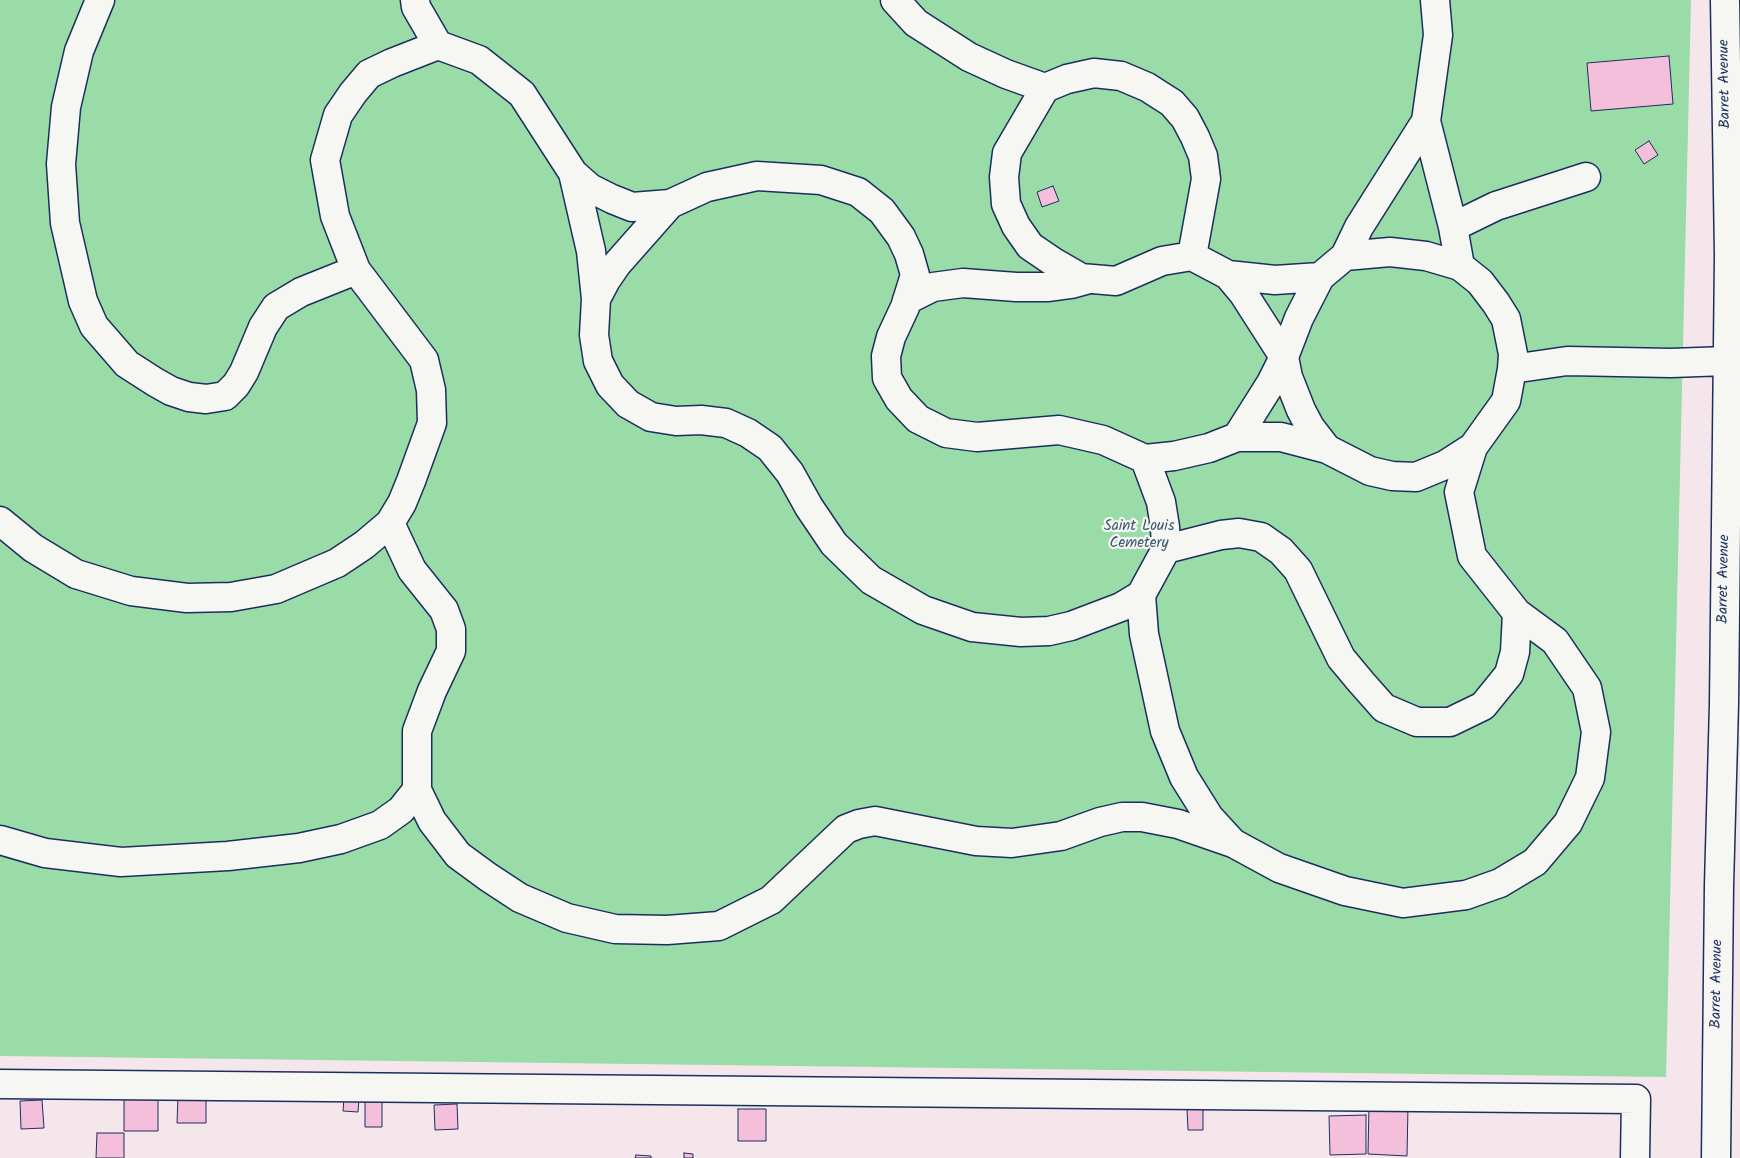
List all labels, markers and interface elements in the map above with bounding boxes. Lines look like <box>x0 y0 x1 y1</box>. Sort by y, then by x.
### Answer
street label: Barret Avenue <box>1716 39 1736 129</box>
park label: Saint Louis Cemetery <box>1104 518 1174 553</box>
street label: Barret Avenue <box>1715 534 1735 624</box>
street label: Barret Avenue <box>1708 939 1728 1029</box>

